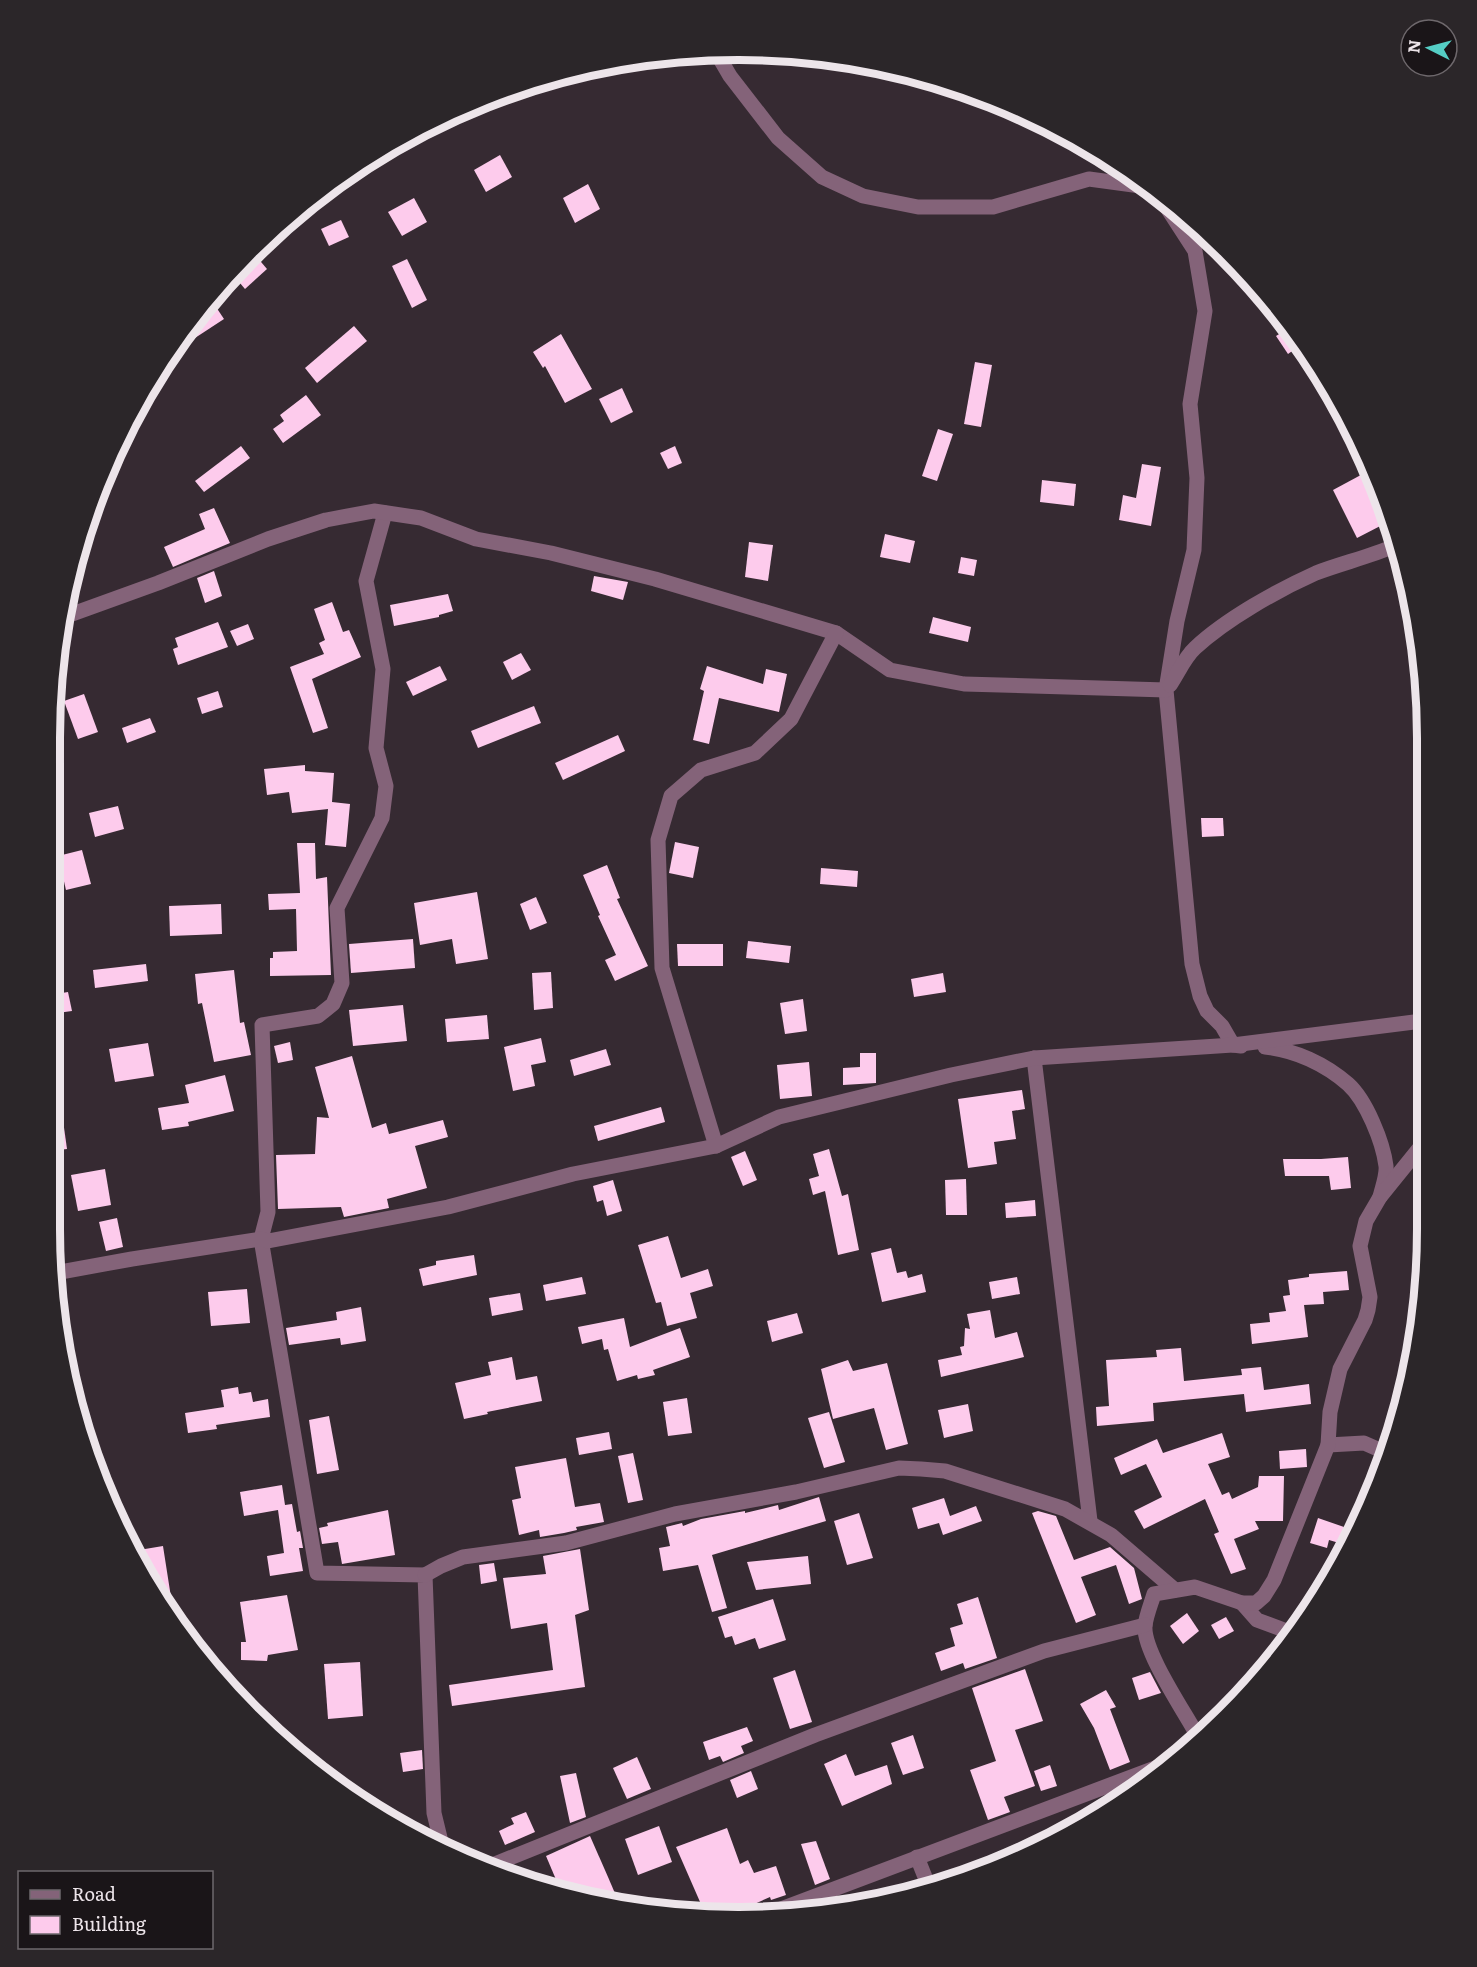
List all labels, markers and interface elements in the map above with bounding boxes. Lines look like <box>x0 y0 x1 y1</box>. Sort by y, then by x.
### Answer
north arrow <box>1399 18 1459 78</box>
text: N <box>1400 38 1426 54</box>
legend <box>18 1871 213 1949</box>
text: Road <box>72 1880 116 1907</box>
text: Building <box>72 1910 147 1937</box>

